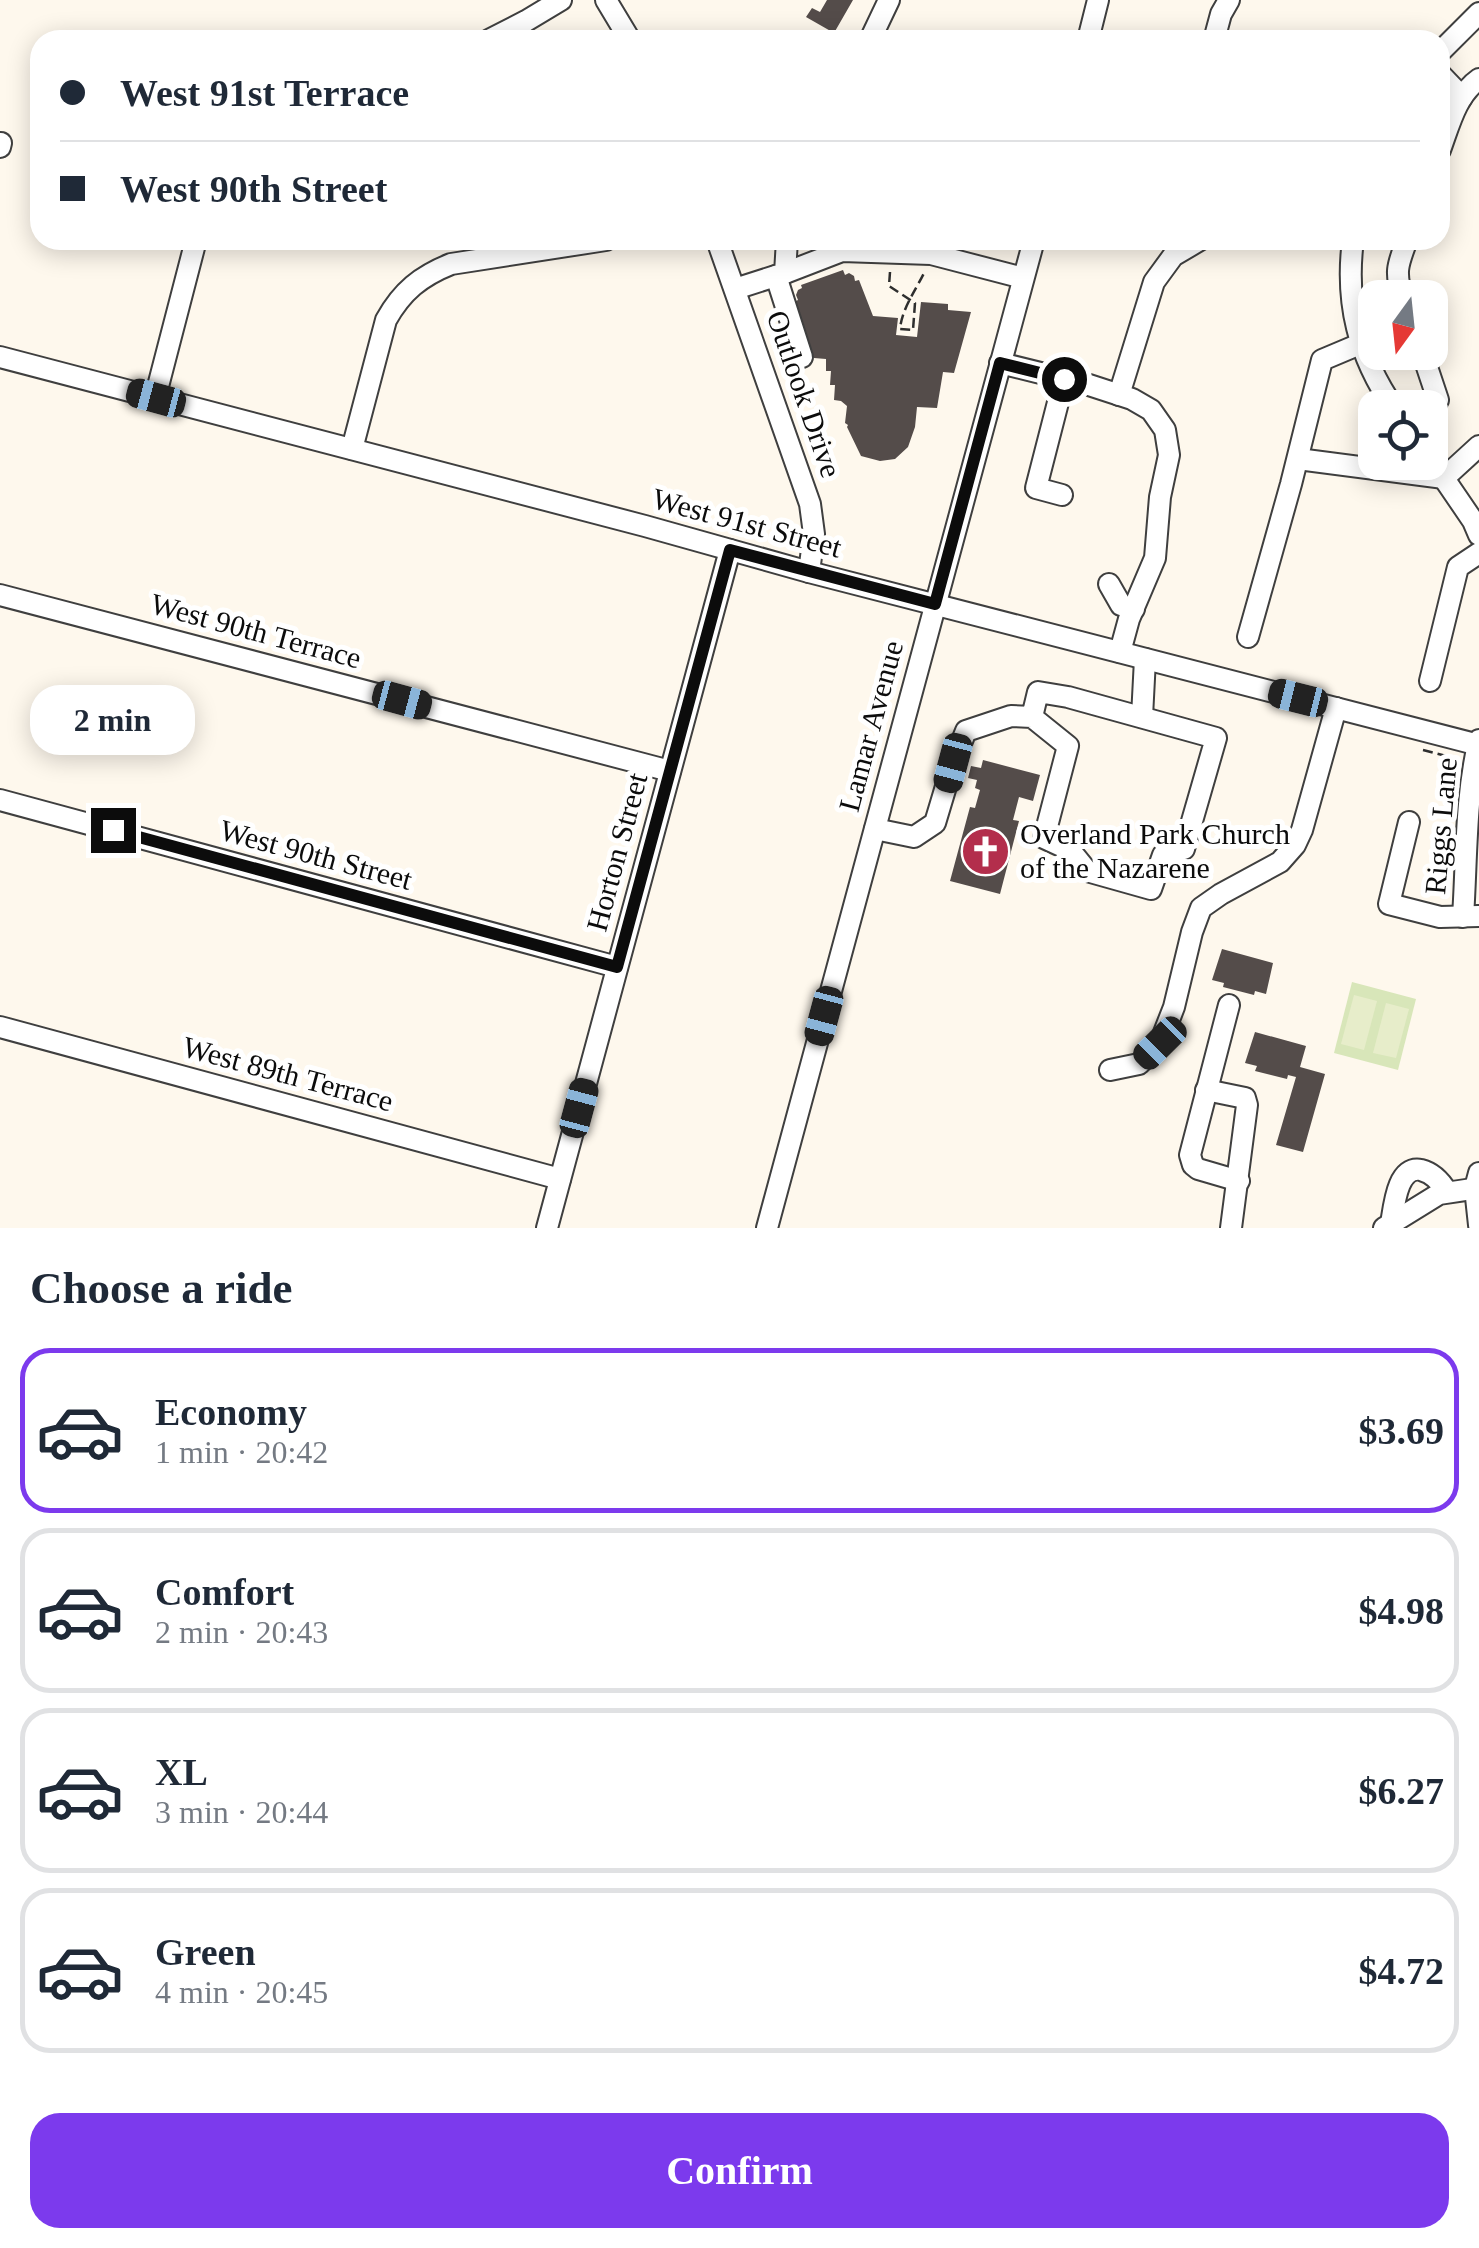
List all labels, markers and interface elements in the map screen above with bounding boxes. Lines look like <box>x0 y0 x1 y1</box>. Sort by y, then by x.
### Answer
text: West 91st Terrace <box>120 72 409 114</box>
text: West 90th Street <box>120 168 387 210</box>
north arrow <box>1358 280 1448 370</box>
map controls <box>1358 280 1448 480</box>
street label: Outlook Drive <box>761 306 848 482</box>
route start <box>1042 357 1087 402</box>
car <box>123 376 189 420</box>
button: locate <box>1358 390 1448 480</box>
street label: West 91st Street <box>649 481 846 564</box>
street label: West 90th Terrace <box>147 587 365 674</box>
street label: Lamar Avenue <box>832 637 909 815</box>
car <box>1265 676 1331 720</box>
car <box>369 678 435 722</box>
callout: 2 min <box>31 685 196 755</box>
text: 2 min <box>74 702 151 738</box>
car <box>931 730 975 796</box>
street label: Riggs Lane <box>1418 756 1463 896</box>
street label: Horton Street <box>580 768 654 935</box>
route end <box>91 808 136 853</box>
street label: West 90th Street <box>216 813 416 896</box>
place label: Overland Park Church of the Nazarene <box>1020 817 1290 884</box>
church icon: Overland Park Church of the Nazarene <box>959 825 1011 877</box>
car <box>802 983 846 1049</box>
car <box>1128 1011 1192 1075</box>
street label: West 89th Terrace <box>179 1030 397 1117</box>
car <box>557 1075 601 1141</box>
text: Choose a ride <box>30 1263 293 1313</box>
icon: car <box>35 1386 125 1476</box>
text: Economy <box>155 1391 307 1433</box>
text: $3.69 <box>1359 1410 1444 1452</box>
text: 1 min · 20:42 <box>155 1434 328 1470</box>
icon: car <box>35 1566 125 1656</box>
text: Comfort <box>155 1571 294 1613</box>
text: $4.98 <box>1359 1590 1444 1632</box>
text: 2 min · 20:43 <box>155 1614 328 1650</box>
icon: car <box>35 1746 125 1836</box>
text: XL <box>155 1751 208 1793</box>
text: $6.27 <box>1359 1770 1444 1812</box>
text: 3 min · 20:44 <box>155 1794 328 1830</box>
icon: car <box>35 1926 125 2016</box>
text: Green <box>155 1931 256 1973</box>
text: $4.72 <box>1359 1950 1444 1992</box>
text: 4 min · 20:45 <box>155 1974 328 2010</box>
button: Confirm <box>30 2113 1449 2228</box>

